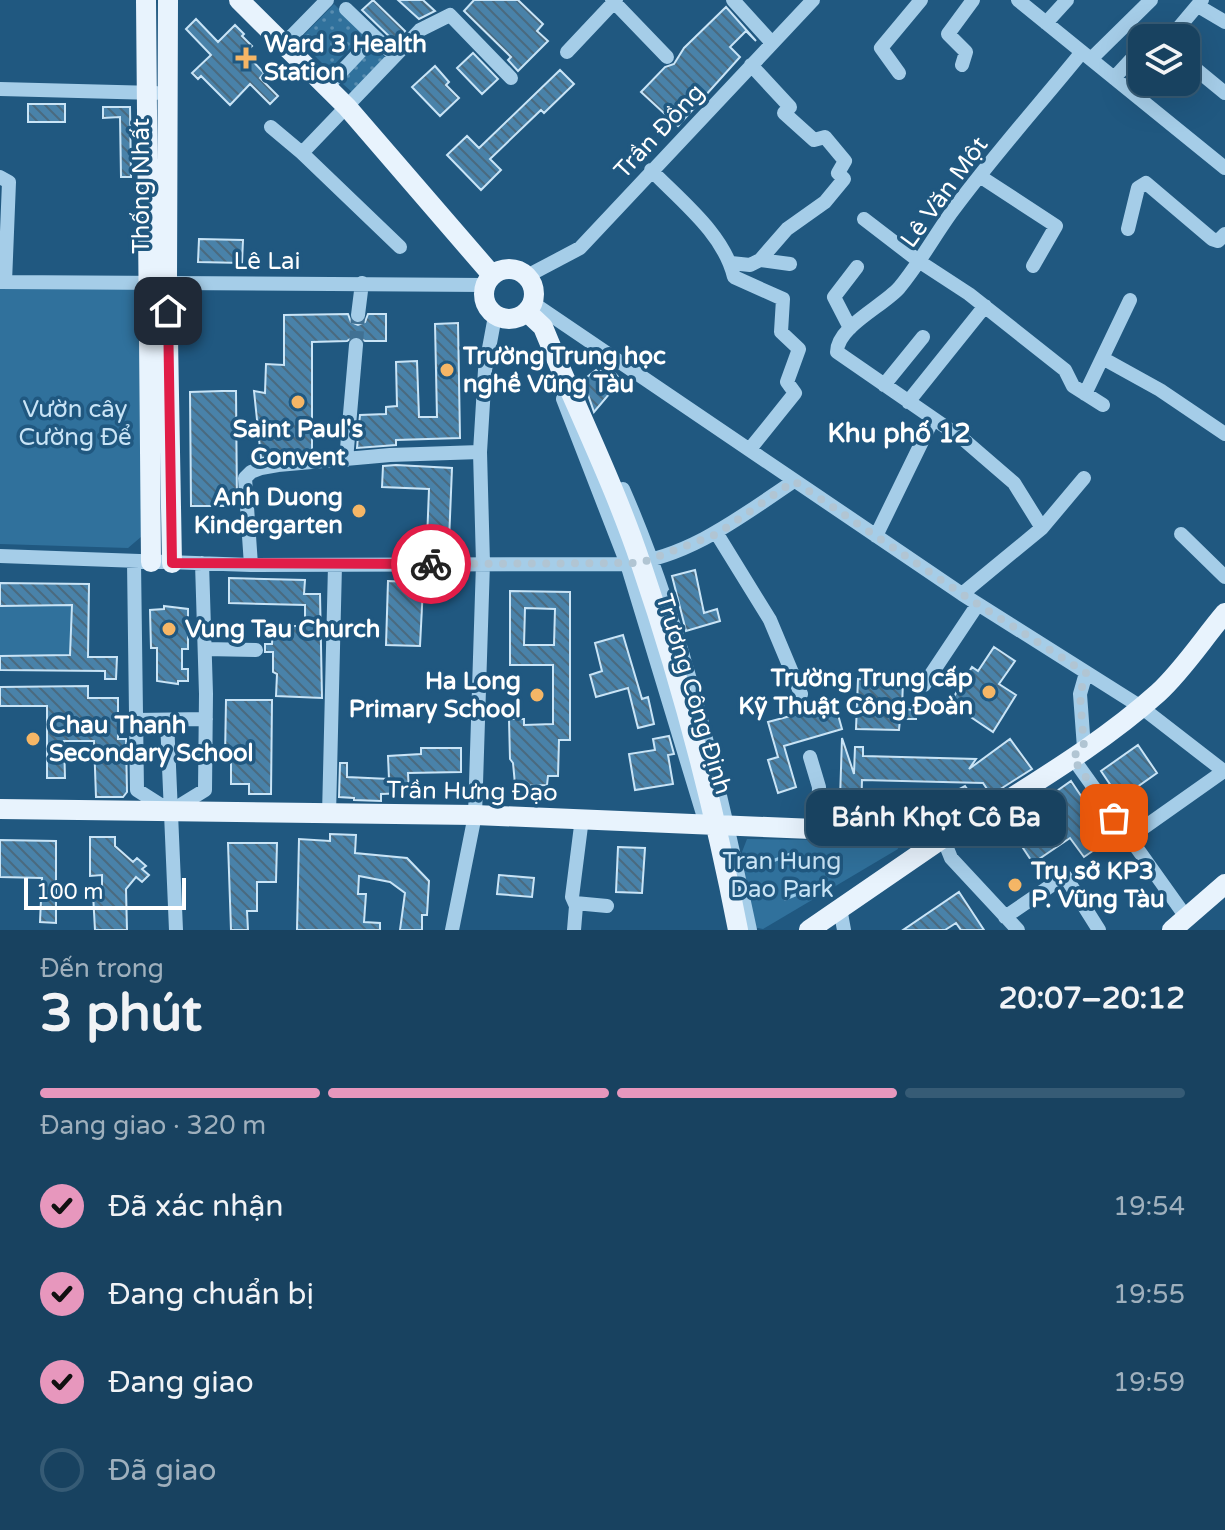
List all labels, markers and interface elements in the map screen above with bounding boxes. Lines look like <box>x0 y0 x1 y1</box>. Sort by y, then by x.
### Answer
map controls <box>1128 24 1200 96</box>
button: layers <box>1128 24 1200 96</box>
place label: Ward 3 Health Station <box>264 30 427 87</box>
marker: Ward 3 Health Station <box>235 47 257 69</box>
street label: Trần Đồng <box>608 78 710 185</box>
street label: Thống Nhất <box>127 118 156 254</box>
street label: Lê Văn Một <box>895 131 994 253</box>
street label: Lê Lai <box>234 247 300 276</box>
pin <box>134 277 202 345</box>
icon: home <box>146 289 190 333</box>
place label: Trường Trung học nghề Vũng Tàu <box>462 342 666 399</box>
marker: Trường Trung học nghề Vũng Tàu <box>438 361 456 379</box>
marker: Saint Paul's Convent <box>289 393 307 411</box>
park label: Vườn cây Cường Để <box>18 395 132 452</box>
place label: Saint Paul's Convent <box>233 415 363 472</box>
district label: Khu phố 12 <box>827 418 971 449</box>
place label: Anh Duong Kindergarten <box>194 483 343 540</box>
marker: Anh Duong Kindergarten <box>350 502 368 520</box>
courier <box>391 524 471 604</box>
icon: bike <box>409 542 453 586</box>
street label: Trương Công Định <box>649 591 738 798</box>
place label: Vung Tau Church <box>185 615 380 644</box>
marker: Vung Tau Church <box>160 620 178 638</box>
place label: Trường Trung cấp Kỹ Thuật Công Đoàn <box>738 664 973 721</box>
place label: Ha Long Primary School <box>349 667 521 724</box>
marker: Trường Trung cấp Kỹ Thuật Công Đoàn <box>980 683 998 701</box>
marker: Ha Long Primary School <box>528 686 546 704</box>
place label: Chau Thanh Secondary School <box>49 711 254 768</box>
marker: Chau Thanh Secondary School <box>24 730 42 748</box>
street label: Trần Hưng Đạo <box>386 776 558 807</box>
pin <box>1080 784 1148 852</box>
callout: Bánh Khọt Cô Ba <box>806 790 1066 846</box>
icon: bag <box>1092 796 1136 840</box>
text: Bánh Khọt Cô Ba <box>831 802 1041 833</box>
park label: Tran Hung Dao Park <box>723 847 841 904</box>
place label: Trụ sở KP3 P. Vũng Tàu <box>1030 857 1165 914</box>
scale bar <box>24 874 186 910</box>
marker: Trụ sở KP3 P. Vũng Tàu <box>1006 876 1024 894</box>
text: 100 m <box>36 879 103 905</box>
text: Đến trong <box>40 953 164 984</box>
text: 20:07–20:12 <box>999 980 1185 1017</box>
text: 3 phút <box>40 982 202 1045</box>
text: Đang giao · 320 m <box>40 1110 266 1141</box>
icon: check <box>40 1184 84 1228</box>
text: Đã xác nhận <box>108 1188 284 1225</box>
text: 19:54 <box>1113 1191 1185 1222</box>
icon: check <box>40 1272 84 1316</box>
text: Đang chuẩn bị <box>108 1276 314 1313</box>
text: 19:55 <box>1113 1279 1185 1310</box>
icon: check <box>40 1360 84 1404</box>
text: Đang giao <box>108 1364 254 1401</box>
text: 19:59 <box>1113 1367 1185 1398</box>
text: Đã giao <box>108 1452 217 1489</box>

